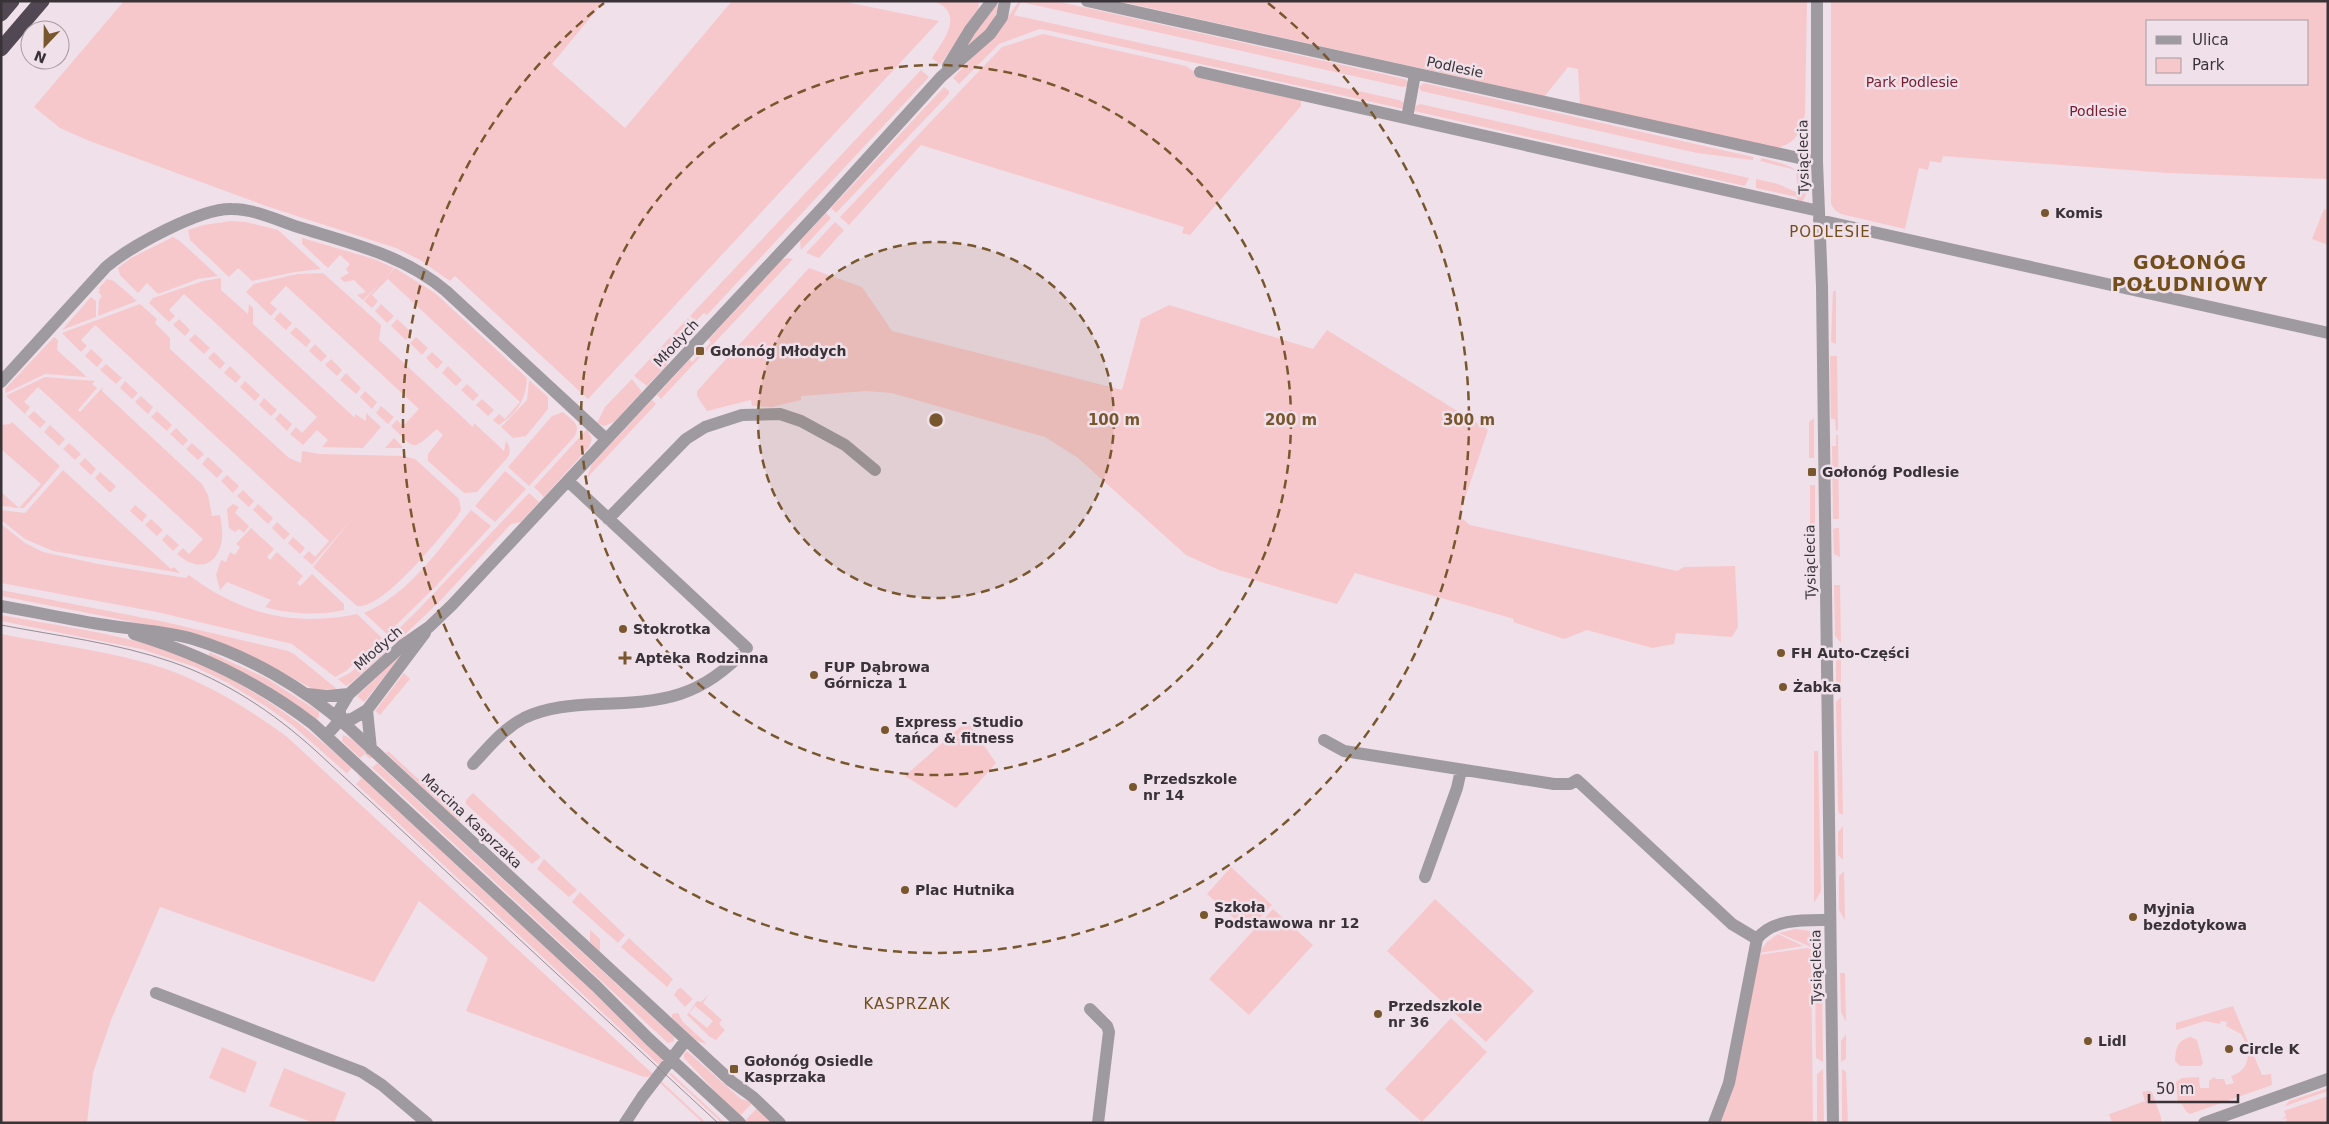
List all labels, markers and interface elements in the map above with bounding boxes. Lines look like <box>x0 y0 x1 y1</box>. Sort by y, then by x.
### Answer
north arrow <box>20 20 70 70</box>
legend <box>2146 20 2309 85</box>
text: Ulica <box>2192 31 2229 49</box>
text: N <box>32 47 49 67</box>
street label: Podlesie <box>1425 53 1485 81</box>
text: Park <box>2192 56 2225 74</box>
park label: Park Podlesie <box>1866 74 1958 90</box>
park label: Podlesie <box>2069 103 2127 119</box>
street label: Tysiąclecia <box>1794 119 1812 196</box>
place label: Komis <box>2055 205 2103 221</box>
marker: Komis <box>2039 207 2051 219</box>
district label: PODLESIE <box>1789 223 1871 241</box>
district label: GOŁONÓG POŁUDNIOWY <box>2112 250 2268 295</box>
street label: Młodych <box>650 316 702 370</box>
place label: Gołonóg Młodych <box>710 343 847 359</box>
marker: Gołonóg Młodych <box>694 345 706 357</box>
centre of rings <box>927 411 945 429</box>
text: 100 m <box>1088 411 1140 429</box>
text: 200 m <box>1265 411 1317 429</box>
text: 300 m <box>1443 411 1495 429</box>
place label: Gołonóg Podlesie <box>1822 464 1959 480</box>
marker: Gołonóg Podlesie <box>1806 466 1818 478</box>
street label: Tysiąclecia <box>1801 524 1819 601</box>
place label: Stokrotka <box>633 621 711 637</box>
street label: Młodych <box>351 623 405 673</box>
marker: Stokrotka <box>617 623 629 635</box>
place label: FH Auto-Części <box>1791 645 1909 661</box>
marker: FH Auto-Części <box>1775 647 1787 659</box>
place label: Apteka Rodzinna <box>635 650 768 666</box>
marker: Apteka Rodzinna <box>619 652 631 664</box>
place label: FUP Dąbrowa Górnicza 1 <box>824 659 930 691</box>
marker: FUP Dąbrowa Górnicza 1 <box>808 669 820 681</box>
place label: Żabka <box>1793 679 1841 695</box>
marker: Żabka <box>1777 681 1789 693</box>
place label: Express - Studio tańca & fitness <box>895 714 1024 746</box>
marker: Express - Studio tańca & fitness <box>879 724 891 736</box>
street label: Marcina Kasprzaka <box>418 770 526 872</box>
place label: Przedszkole nr 14 <box>1143 771 1237 803</box>
marker: Przedszkole nr 14 <box>1127 781 1139 793</box>
place label: Plac Hutnika <box>915 882 1015 898</box>
marker: Plac Hutnika <box>899 884 911 896</box>
place label: Szkoła Podstawowa nr 12 <box>1214 899 1359 931</box>
place label: Myjnia bezdotykowa <box>2143 901 2247 933</box>
marker: Szkoła Podstawowa nr 12 <box>1198 909 1210 921</box>
marker: Myjnia bezdotykowa <box>2127 911 2139 923</box>
street label: Tysiąclecia <box>1807 929 1825 1006</box>
district label: KASPRZAK <box>863 995 951 1013</box>
place label: Przedszkole nr 36 <box>1388 998 1482 1030</box>
marker: Przedszkole nr 36 <box>1372 1008 1384 1020</box>
place label: Lidl <box>2098 1033 2127 1049</box>
marker: Lidl <box>2082 1035 2094 1047</box>
place label: Circle K <box>2239 1041 2300 1057</box>
marker: Circle K <box>2223 1043 2235 1055</box>
place label: Gołonóg Osiedle Kasprzaka <box>744 1053 873 1085</box>
marker: Gołonóg Osiedle Kasprzaka <box>728 1063 740 1075</box>
scale bar <box>2149 1072 2238 1104</box>
text: 50 m <box>2156 1080 2194 1098</box>

